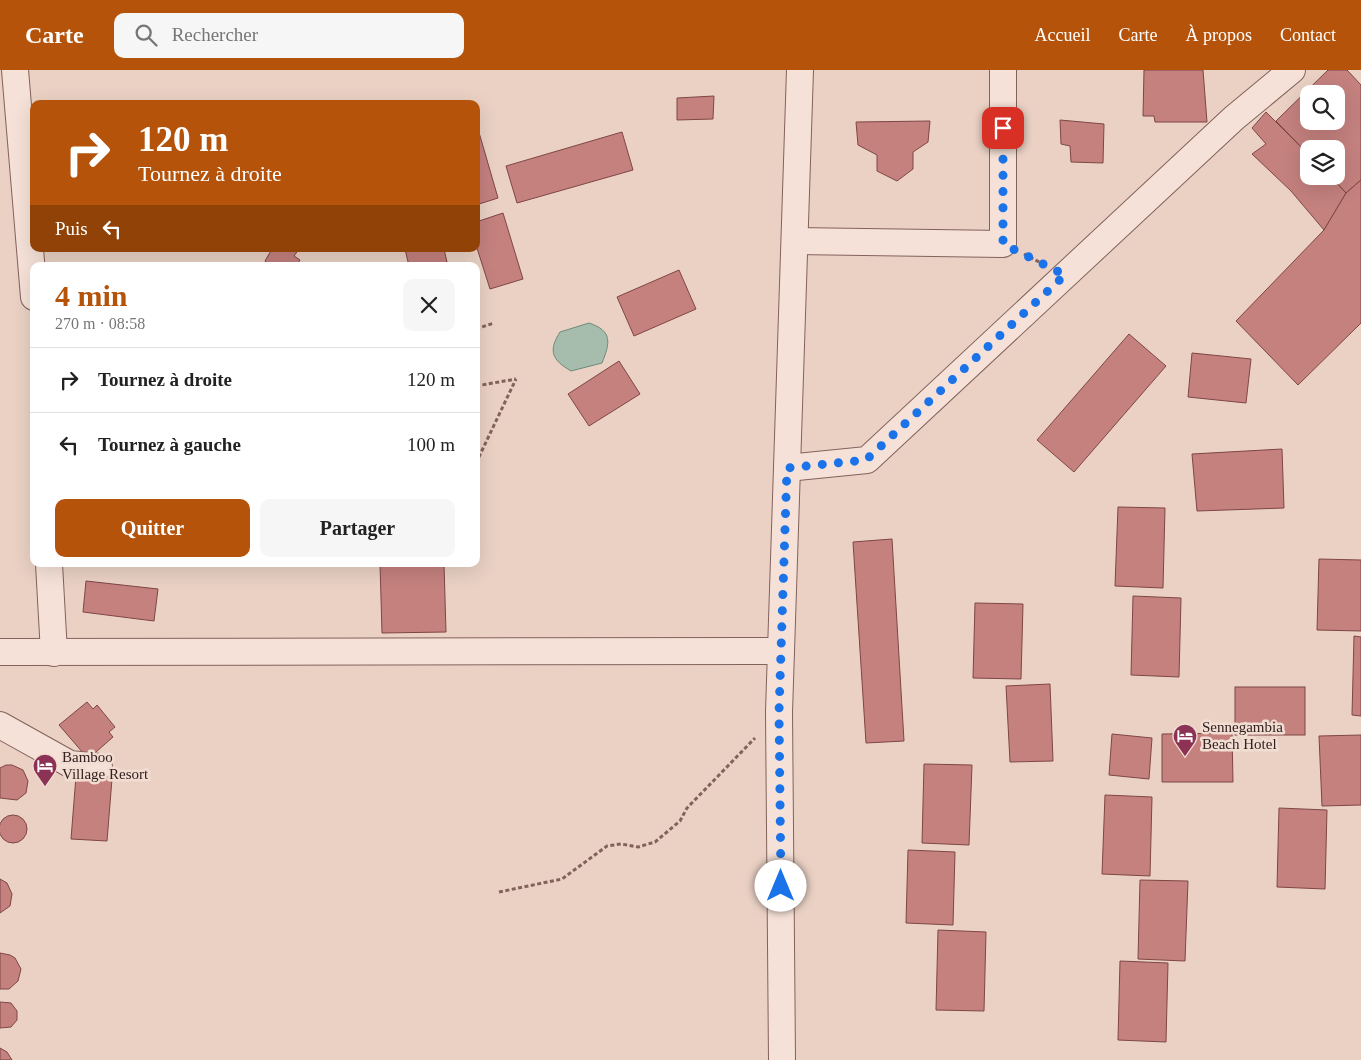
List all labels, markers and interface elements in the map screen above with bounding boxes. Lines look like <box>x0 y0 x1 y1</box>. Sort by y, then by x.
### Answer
search box <box>114 13 464 58</box>
icon: search <box>132 21 160 49</box>
text: Carte <box>25 22 84 48</box>
text: Rechercher <box>172 24 258 45</box>
text: Accueil <box>1035 25 1091 45</box>
text: Carte <box>1119 25 1158 45</box>
text: À propos <box>1186 25 1252 45</box>
text: Contact <box>1280 25 1336 45</box>
map controls <box>1300 85 1345 185</box>
button: search <box>1300 85 1345 130</box>
pin <box>982 107 1024 149</box>
icon: arrive <box>989 114 1017 142</box>
icon: right <box>55 120 120 185</box>
text: 120 m <box>138 120 228 159</box>
button: layers <box>1300 140 1345 185</box>
text: Tournez à droite <box>138 161 282 186</box>
icon: left <box>98 215 126 243</box>
text: Puis <box>55 218 88 239</box>
text: 4 min <box>55 279 128 312</box>
button: close <box>403 279 455 331</box>
text: 270 m · 08:58 <box>55 315 145 332</box>
icon: right <box>55 366 83 394</box>
text: Tournez à droite <box>98 369 232 390</box>
text: 120 m <box>407 369 455 390</box>
icon: left <box>55 431 83 459</box>
text: Tournez à gauche <box>98 434 241 455</box>
text: 100 m <box>407 434 455 455</box>
button: Quitter <box>55 499 250 557</box>
button: Partager <box>260 499 455 557</box>
place label: Sennegambia Beach Hotel <box>1202 719 1283 752</box>
hotel icon: Sennegambia Beach Hotel <box>1172 723 1198 757</box>
place label: Bamboo Village Resort <box>62 749 149 782</box>
hotel icon: Bamboo Village Resort <box>32 753 58 787</box>
position arrow <box>754 859 806 911</box>

